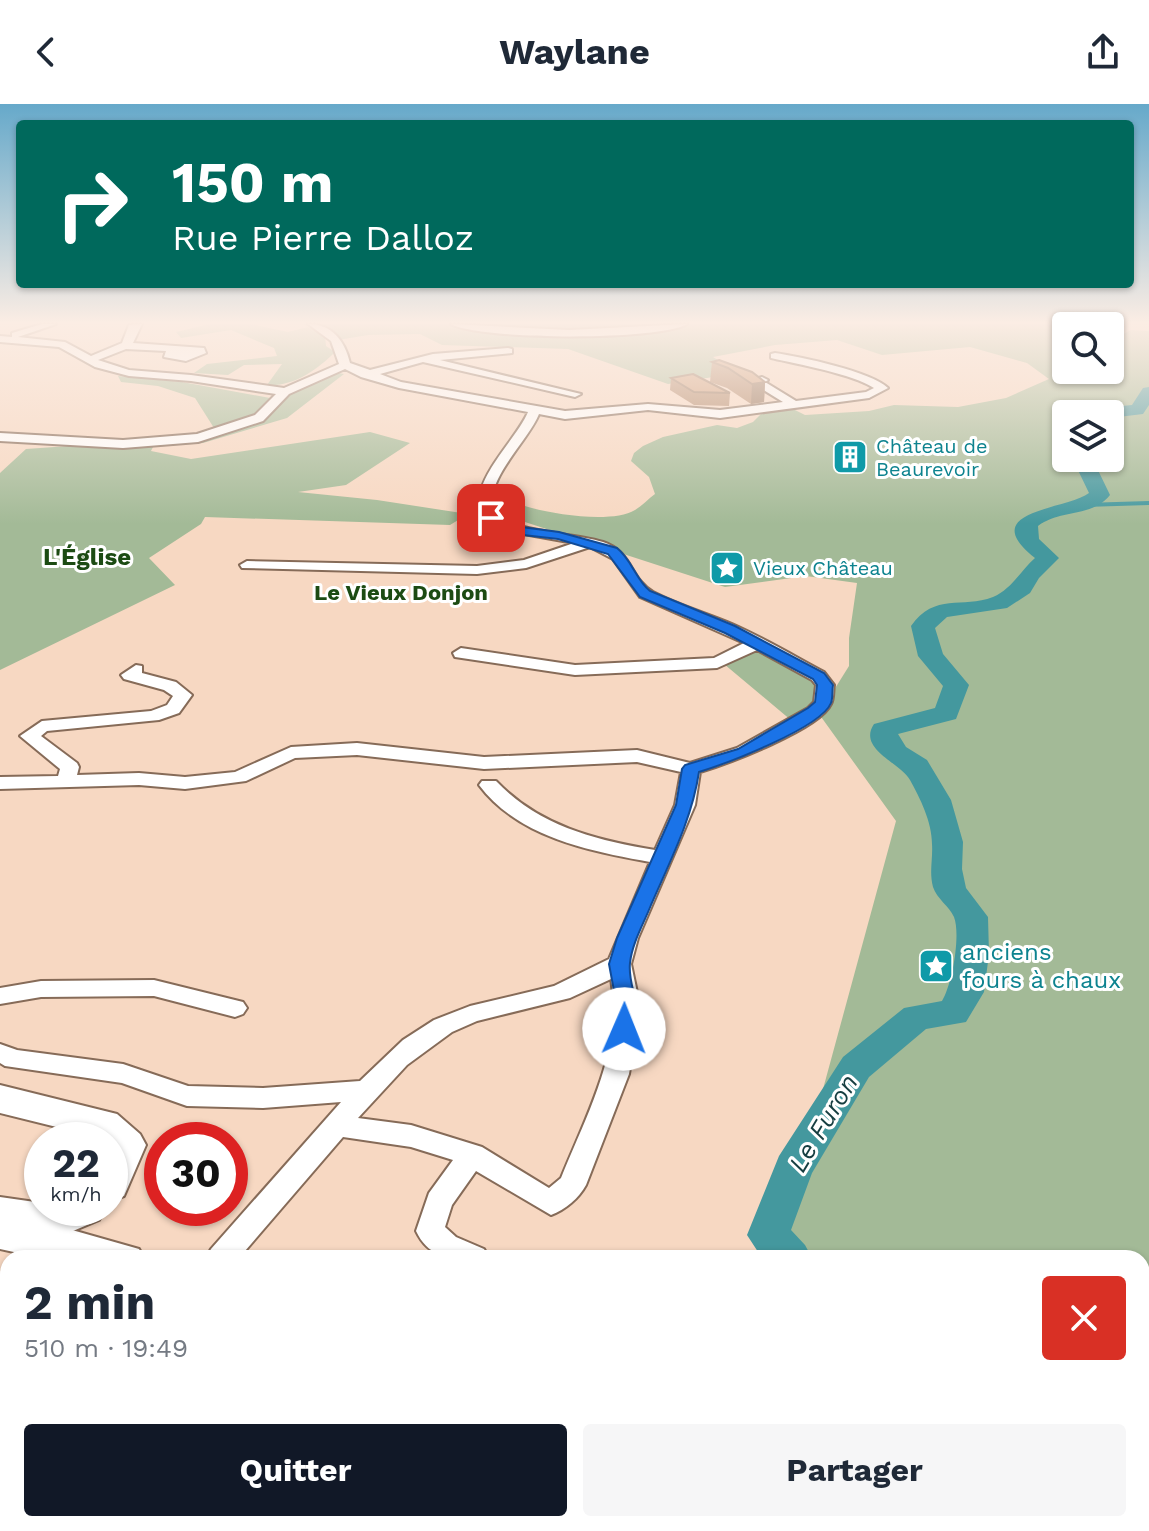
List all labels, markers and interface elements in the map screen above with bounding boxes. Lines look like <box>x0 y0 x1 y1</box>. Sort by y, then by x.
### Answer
icon: back <box>24 30 68 74</box>
icon: share <box>1081 30 1125 74</box>
text: Waylane <box>499 31 650 73</box>
text: 150 m <box>172 150 334 216</box>
icon: right <box>40 152 144 256</box>
text: Rue Pierre Dalloz <box>172 217 474 259</box>
map controls <box>1052 312 1124 472</box>
button: search <box>1052 312 1124 384</box>
button: layers <box>1052 400 1124 472</box>
place label: Château de Beaurevoir <box>876 434 988 481</box>
building icon: Château de Beaurevoir <box>831 438 869 476</box>
pin <box>457 484 525 552</box>
icon: arrive <box>469 496 513 540</box>
district label: L'Église <box>43 543 131 571</box>
place icon: Vieux Château <box>708 549 746 587</box>
place label: Vieux Château <box>753 556 893 580</box>
district label: Le Vieux Donjon <box>314 580 488 605</box>
place label: anciens fours à chaux <box>962 938 1121 994</box>
place icon: anciens fours à chaux <box>917 947 955 985</box>
position arrow <box>582 987 666 1071</box>
water label: Le Furon <box>782 1069 864 1177</box>
speed limit sign: 30 <box>144 1122 248 1226</box>
text: 22 <box>52 1140 100 1187</box>
text: km/h <box>50 1182 102 1206</box>
text: 2 min <box>24 1274 155 1331</box>
button: close <box>1042 1276 1126 1360</box>
text: 510 m · 19:49 <box>24 1333 188 1363</box>
button: Quitter <box>24 1424 567 1516</box>
button: Partager <box>583 1424 1126 1516</box>

